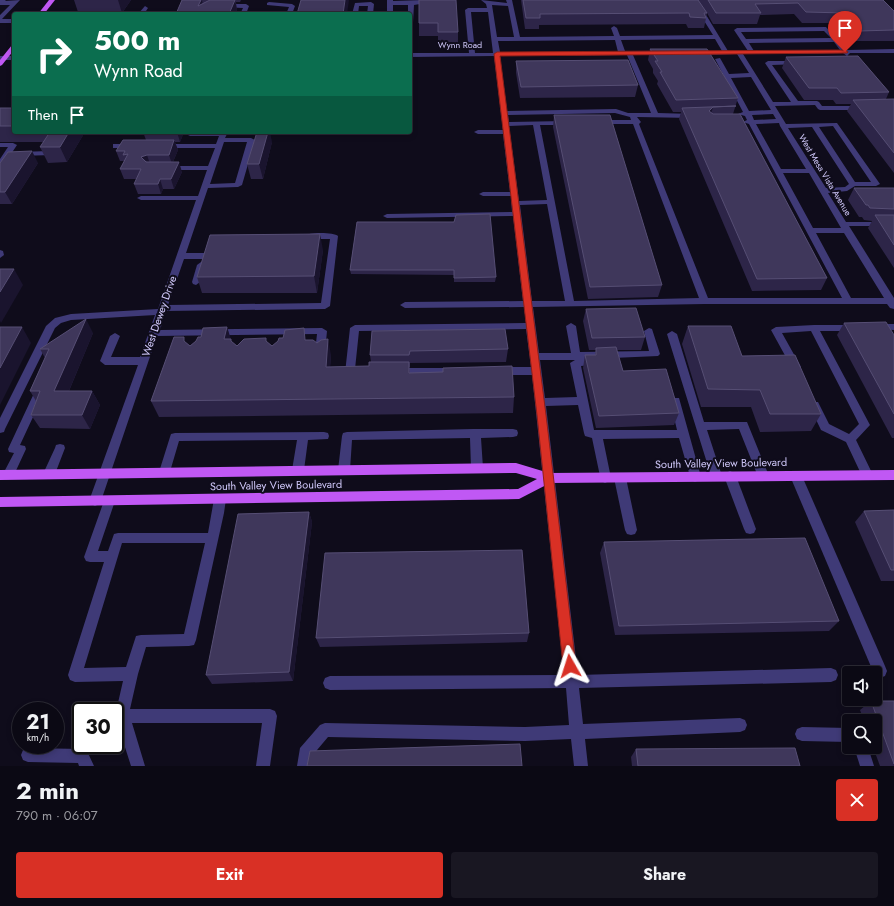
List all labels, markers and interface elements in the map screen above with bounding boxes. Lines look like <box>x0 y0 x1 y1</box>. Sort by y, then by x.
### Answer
pin <box>828 11 862 52</box>
icon: arrive <box>834 17 856 39</box>
text: 500 m <box>94 20 181 61</box>
icon: right <box>28 28 80 80</box>
street label: Wynn Road <box>438 38 482 51</box>
text: Wynn Road <box>94 58 183 84</box>
text: Then <box>28 104 58 126</box>
icon: arrive <box>66 104 88 126</box>
street label: West Mesa Vista Avenue <box>796 132 855 218</box>
street label: West Dewey Drive <box>138 273 180 359</box>
street label: South Valley View Boulevard <box>655 454 787 472</box>
street label: South Valley View Boulevard <box>210 476 342 494</box>
position arrow <box>549 645 591 687</box>
map controls <box>842 666 882 754</box>
button: sound <box>842 666 882 706</box>
speed limit sign: 30 <box>72 702 124 754</box>
text: 21 <box>26 708 50 737</box>
button: search <box>842 714 882 754</box>
text: km/h <box>27 730 49 745</box>
text: 2 min <box>16 773 79 808</box>
button: close <box>836 779 878 821</box>
text: 790 m · 06:07 <box>16 806 98 825</box>
button: Exit <box>16 852 443 898</box>
button: Share <box>451 852 878 898</box>

